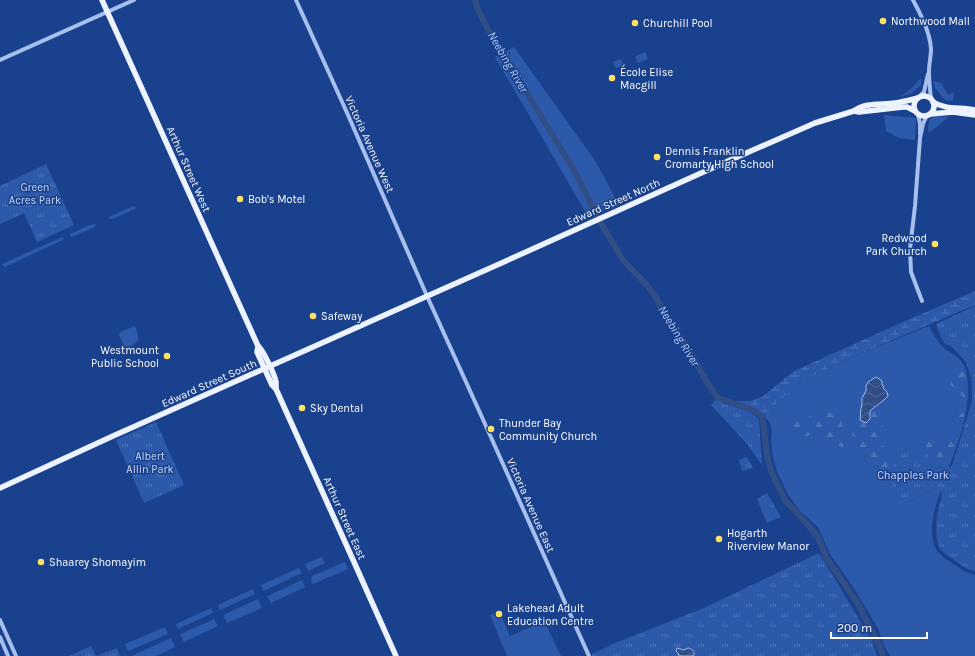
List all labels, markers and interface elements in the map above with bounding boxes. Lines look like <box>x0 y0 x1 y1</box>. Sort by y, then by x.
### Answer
place label: Northwood Mall <box>891 15 970 28</box>
marker: Northwood Mall <box>878 16 888 26</box>
place label: Churchill Pool <box>643 17 713 30</box>
marker: Churchill Pool <box>630 18 640 28</box>
water label: Neebing River <box>485 29 532 96</box>
place label: École Elise Macgill <box>620 64 674 92</box>
marker: École Elise Macgill <box>607 73 617 83</box>
street label: Victoria Avenue West <box>342 94 397 195</box>
street label: Arthur Street West <box>164 124 213 214</box>
place label: Dennis Franklin Cromarty High School <box>665 145 774 171</box>
marker: Dennis Franklin Cromarty High School <box>652 152 662 162</box>
street label: Edward Street North <box>564 176 662 229</box>
park label: Green Acres Park <box>9 181 61 207</box>
place label: Bob's Motel <box>248 193 305 206</box>
marker: Bob's Motel <box>235 194 245 204</box>
place label: Redwood Park Church <box>866 232 927 258</box>
marker: Redwood Park Church <box>930 239 940 249</box>
water label: Neebing River <box>655 303 703 370</box>
place label: Safeway <box>321 310 362 323</box>
marker: Safeway <box>308 311 318 321</box>
place label: Westmount Public School <box>91 344 159 370</box>
marker: Westmount Public School <box>162 351 172 361</box>
street label: Edward Street South <box>160 357 259 410</box>
place label: Sky Dental <box>310 402 363 415</box>
marker: Sky Dental <box>297 403 307 413</box>
place label: Thunder Bay Community Church <box>499 417 597 443</box>
marker: Thunder Bay Community Church <box>486 424 496 434</box>
park label: Albert Allin Park <box>126 450 174 476</box>
street label: Victoria Avenue East <box>504 456 557 555</box>
park label: Chapples Park <box>877 469 949 482</box>
street label: Arthur Street East <box>320 475 369 562</box>
place label: Hogarth Riverview Manor <box>727 527 809 553</box>
marker: Hogarth Riverview Manor <box>714 534 724 544</box>
place label: Shaarey Shomayim <box>49 556 146 569</box>
marker: Shaarey Shomayim <box>36 557 46 567</box>
place label: Lakehead Adult Education Centre <box>507 602 594 628</box>
marker: Lakehead Adult Education Centre <box>494 609 504 619</box>
scale bar <box>831 614 927 640</box>
text: 200 m <box>837 621 872 635</box>

